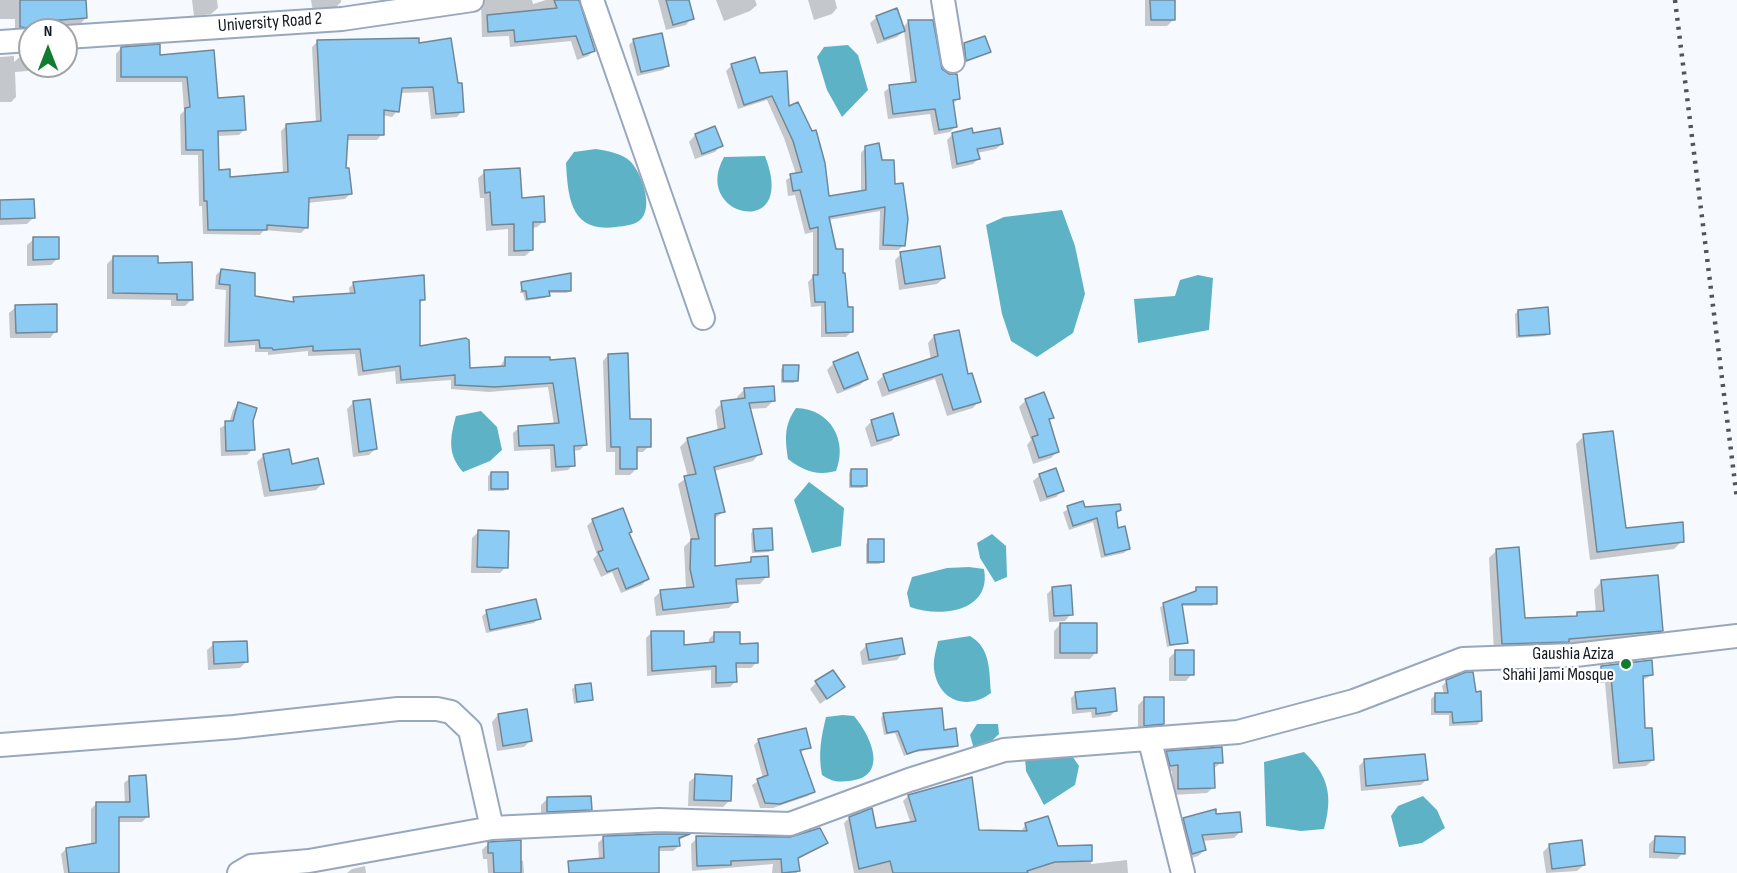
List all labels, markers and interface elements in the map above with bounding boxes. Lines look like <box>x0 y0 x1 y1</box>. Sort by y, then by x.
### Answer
street label: University Road 2 <box>217 9 323 37</box>
north arrow <box>18 18 78 78</box>
text: N <box>44 22 52 41</box>
place label: Gaushia Aziza Shahi Jami Mosque <box>1502 643 1614 686</box>
marker: Gaushia Aziza Shahi Jami Mosque <box>1619 657 1633 671</box>

